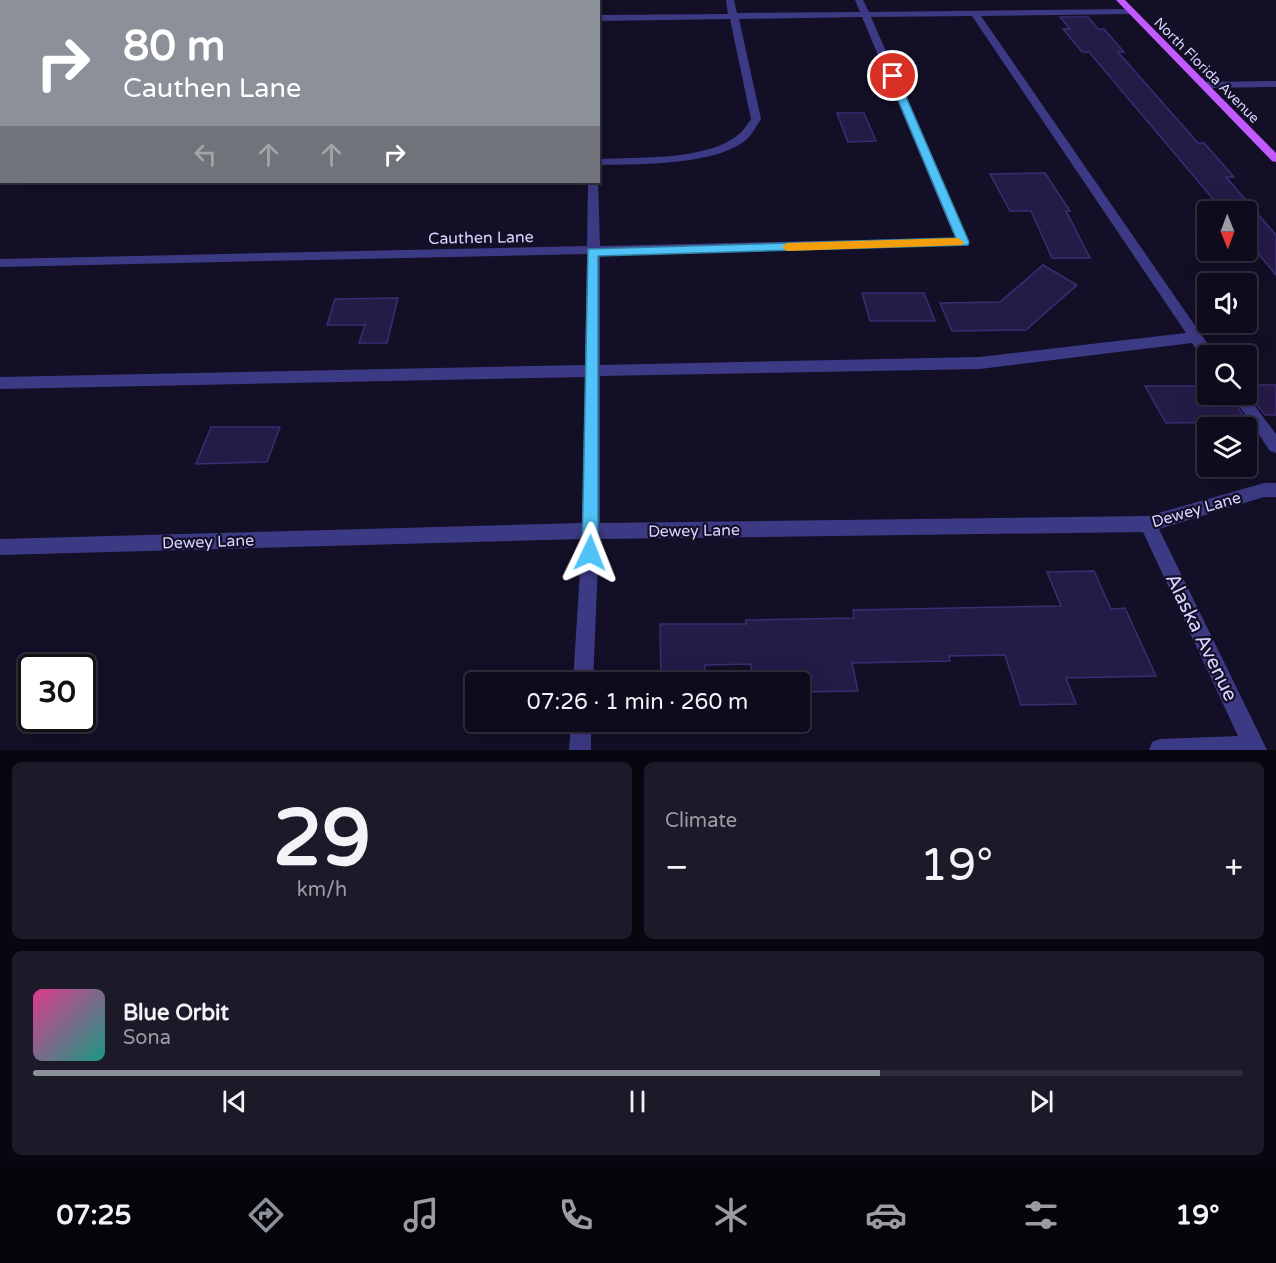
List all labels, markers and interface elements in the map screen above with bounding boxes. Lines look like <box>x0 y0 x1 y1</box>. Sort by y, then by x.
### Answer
street label: North Florida Avenue <box>1150 14 1263 127</box>
text: 80 m <box>123 21 225 72</box>
icon: right <box>24 24 102 102</box>
pin <box>867 50 918 101</box>
icon: arrive <box>876 59 909 92</box>
text: Cauthen Lane <box>123 72 301 105</box>
icon: left <box>189 138 222 171</box>
icon: ahead <box>252 138 285 171</box>
icon: ahead <box>315 138 348 171</box>
icon: right <box>378 138 411 171</box>
north arrow <box>1197 201 1257 261</box>
map controls <box>1197 201 1257 477</box>
street label: Cauthen Lane <box>428 227 534 249</box>
button: sound <box>1197 273 1257 333</box>
button: search <box>1197 345 1257 405</box>
button: layers <box>1197 417 1257 477</box>
street label: Dewey Lane <box>1149 488 1243 532</box>
street label: Dewey Lane <box>648 520 740 542</box>
position arrow <box>558 521 622 585</box>
street label: Dewey Lane <box>162 530 254 554</box>
street label: Alaska Avenue <box>1160 570 1242 705</box>
speed limit sign: 30 <box>18 654 96 732</box>
text: 07:26 · 1 min · 260 m <box>527 689 748 715</box>
text: 29 <box>273 792 371 886</box>
text: Climate <box>665 809 737 833</box>
text: 19° <box>920 839 993 893</box>
text: − <box>665 848 689 887</box>
text: + <box>1224 848 1243 887</box>
text: km/h <box>297 878 347 902</box>
text: Blue Orbit <box>123 1000 229 1026</box>
text: Sona <box>123 1026 171 1050</box>
icon: previous <box>218 1085 251 1118</box>
icon: pause <box>621 1085 654 1118</box>
icon: next <box>1025 1085 1058 1118</box>
icon: directions <box>245 1194 287 1236</box>
icon: music <box>400 1194 442 1236</box>
icon: phone <box>555 1194 597 1236</box>
icon: climate <box>710 1194 752 1236</box>
icon: car <box>865 1194 907 1236</box>
icon: filters <box>1020 1194 1062 1236</box>
text: 07:25 <box>57 1199 131 1232</box>
text: 19° <box>1175 1199 1219 1232</box>

